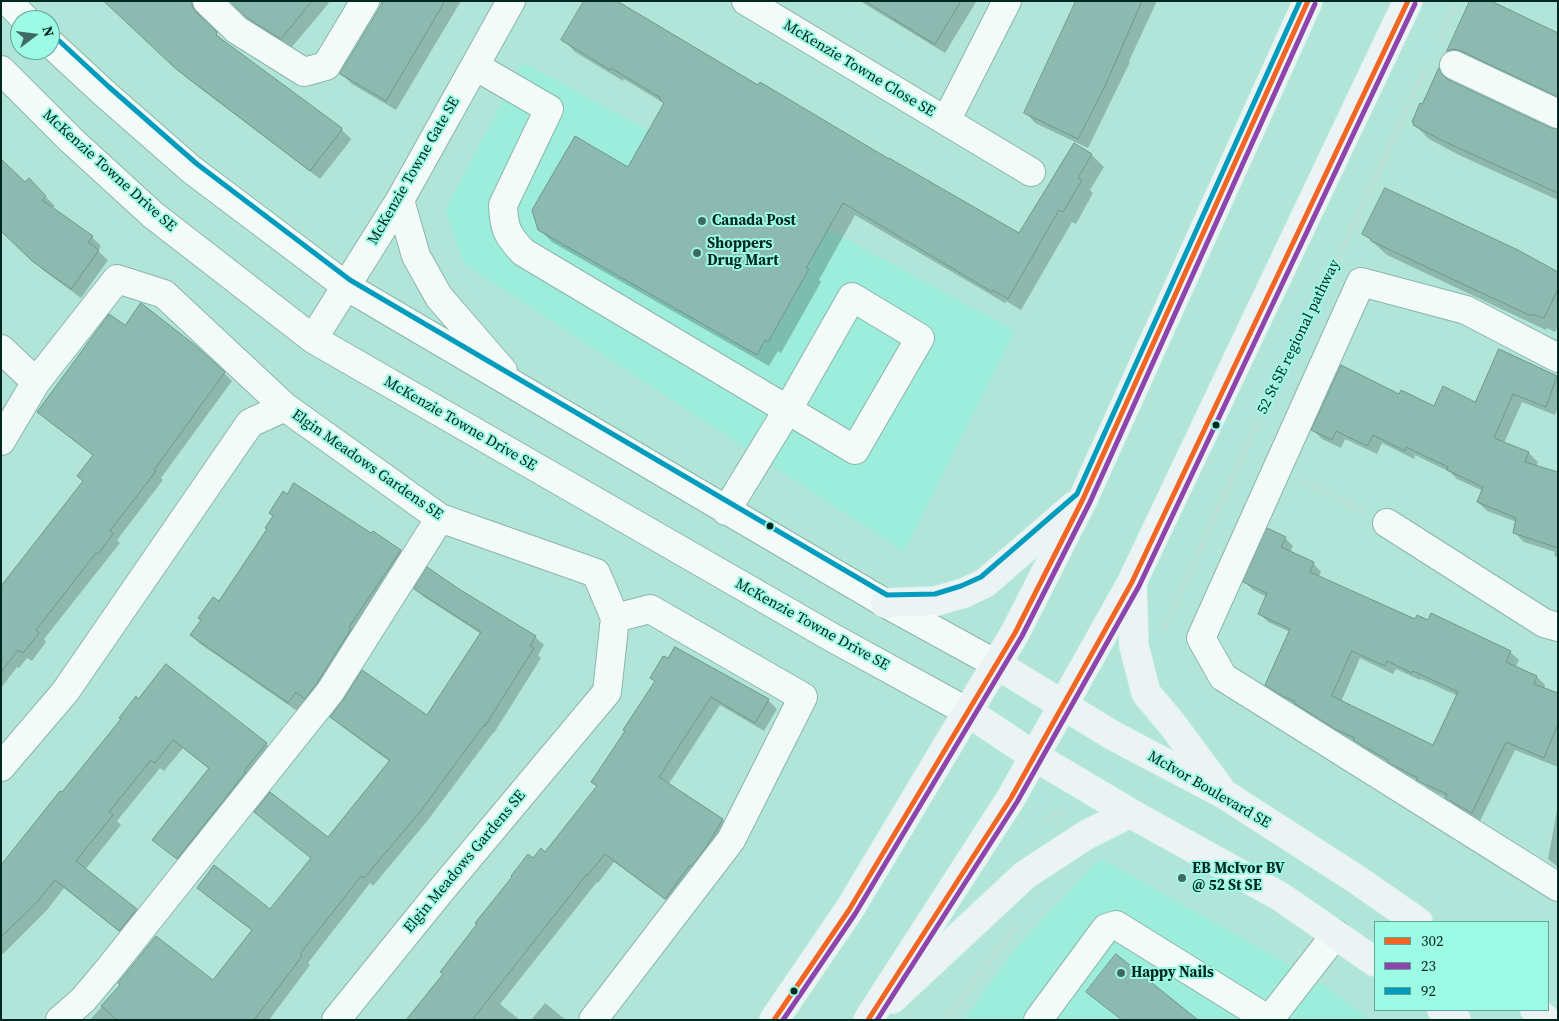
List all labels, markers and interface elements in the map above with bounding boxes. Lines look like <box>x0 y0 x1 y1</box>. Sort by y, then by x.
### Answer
north arrow <box>10 10 60 60</box>
street label: McKenzie Towne Close SE <box>780 17 938 121</box>
text: N <box>38 24 60 39</box>
street label: McKenzie Towne Gate SE <box>364 94 464 248</box>
street label: McKenzie Towne Drive SE <box>39 106 179 236</box>
place label: Canada Post <box>712 212 796 230</box>
marker: Canada Post <box>696 215 708 227</box>
place label: Shoppers Drug Mart <box>707 235 779 270</box>
marker: Shoppers Drug Mart <box>691 247 703 259</box>
street label: 52 St SE regional pathway <box>1254 257 1344 417</box>
street label: McKenzie Towne Drive SE <box>380 373 540 475</box>
street label: Elgin Meadows Gardens SE <box>288 406 446 524</box>
unlabelled marker <box>1211 420 1221 430</box>
unlabelled marker <box>765 521 775 531</box>
street label: McKenzie Towne Drive SE <box>732 575 892 675</box>
street label: McIvor Boulevard SE <box>1144 748 1274 832</box>
street label: Elgin Meadows Gardens SE <box>400 787 530 937</box>
place label: EB McIvor BV @ 52 St SE <box>1192 860 1285 895</box>
marker: EB McIvor BV @ 52 St SE <box>1176 872 1188 884</box>
legend <box>1374 921 1549 1011</box>
text: 302 <box>1421 930 1444 951</box>
text: 23 <box>1421 955 1436 976</box>
place label: Happy Nails <box>1131 964 1214 982</box>
marker: Happy Nails <box>1115 967 1127 979</box>
text: 92 <box>1421 980 1436 1001</box>
unlabelled marker <box>789 986 799 996</box>

